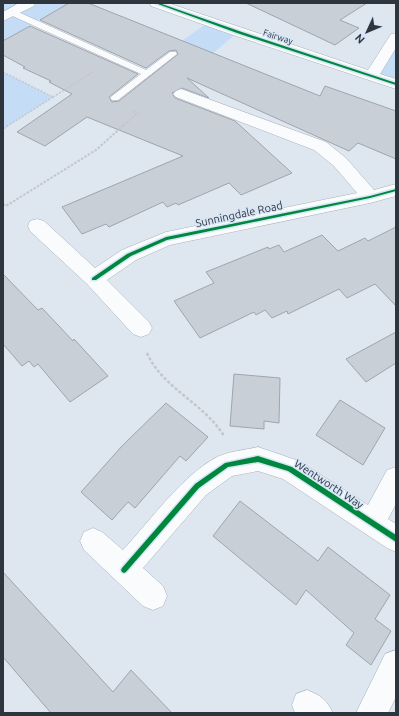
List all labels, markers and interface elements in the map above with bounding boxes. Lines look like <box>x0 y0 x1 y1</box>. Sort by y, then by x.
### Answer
north arrow <box>347 12 387 52</box>
street label: Fairway <box>262 27 295 47</box>
text: N <box>353 32 367 46</box>
street label: Sunningdale Road <box>194 199 284 229</box>
street label: Wentworth Way <box>292 457 366 511</box>

